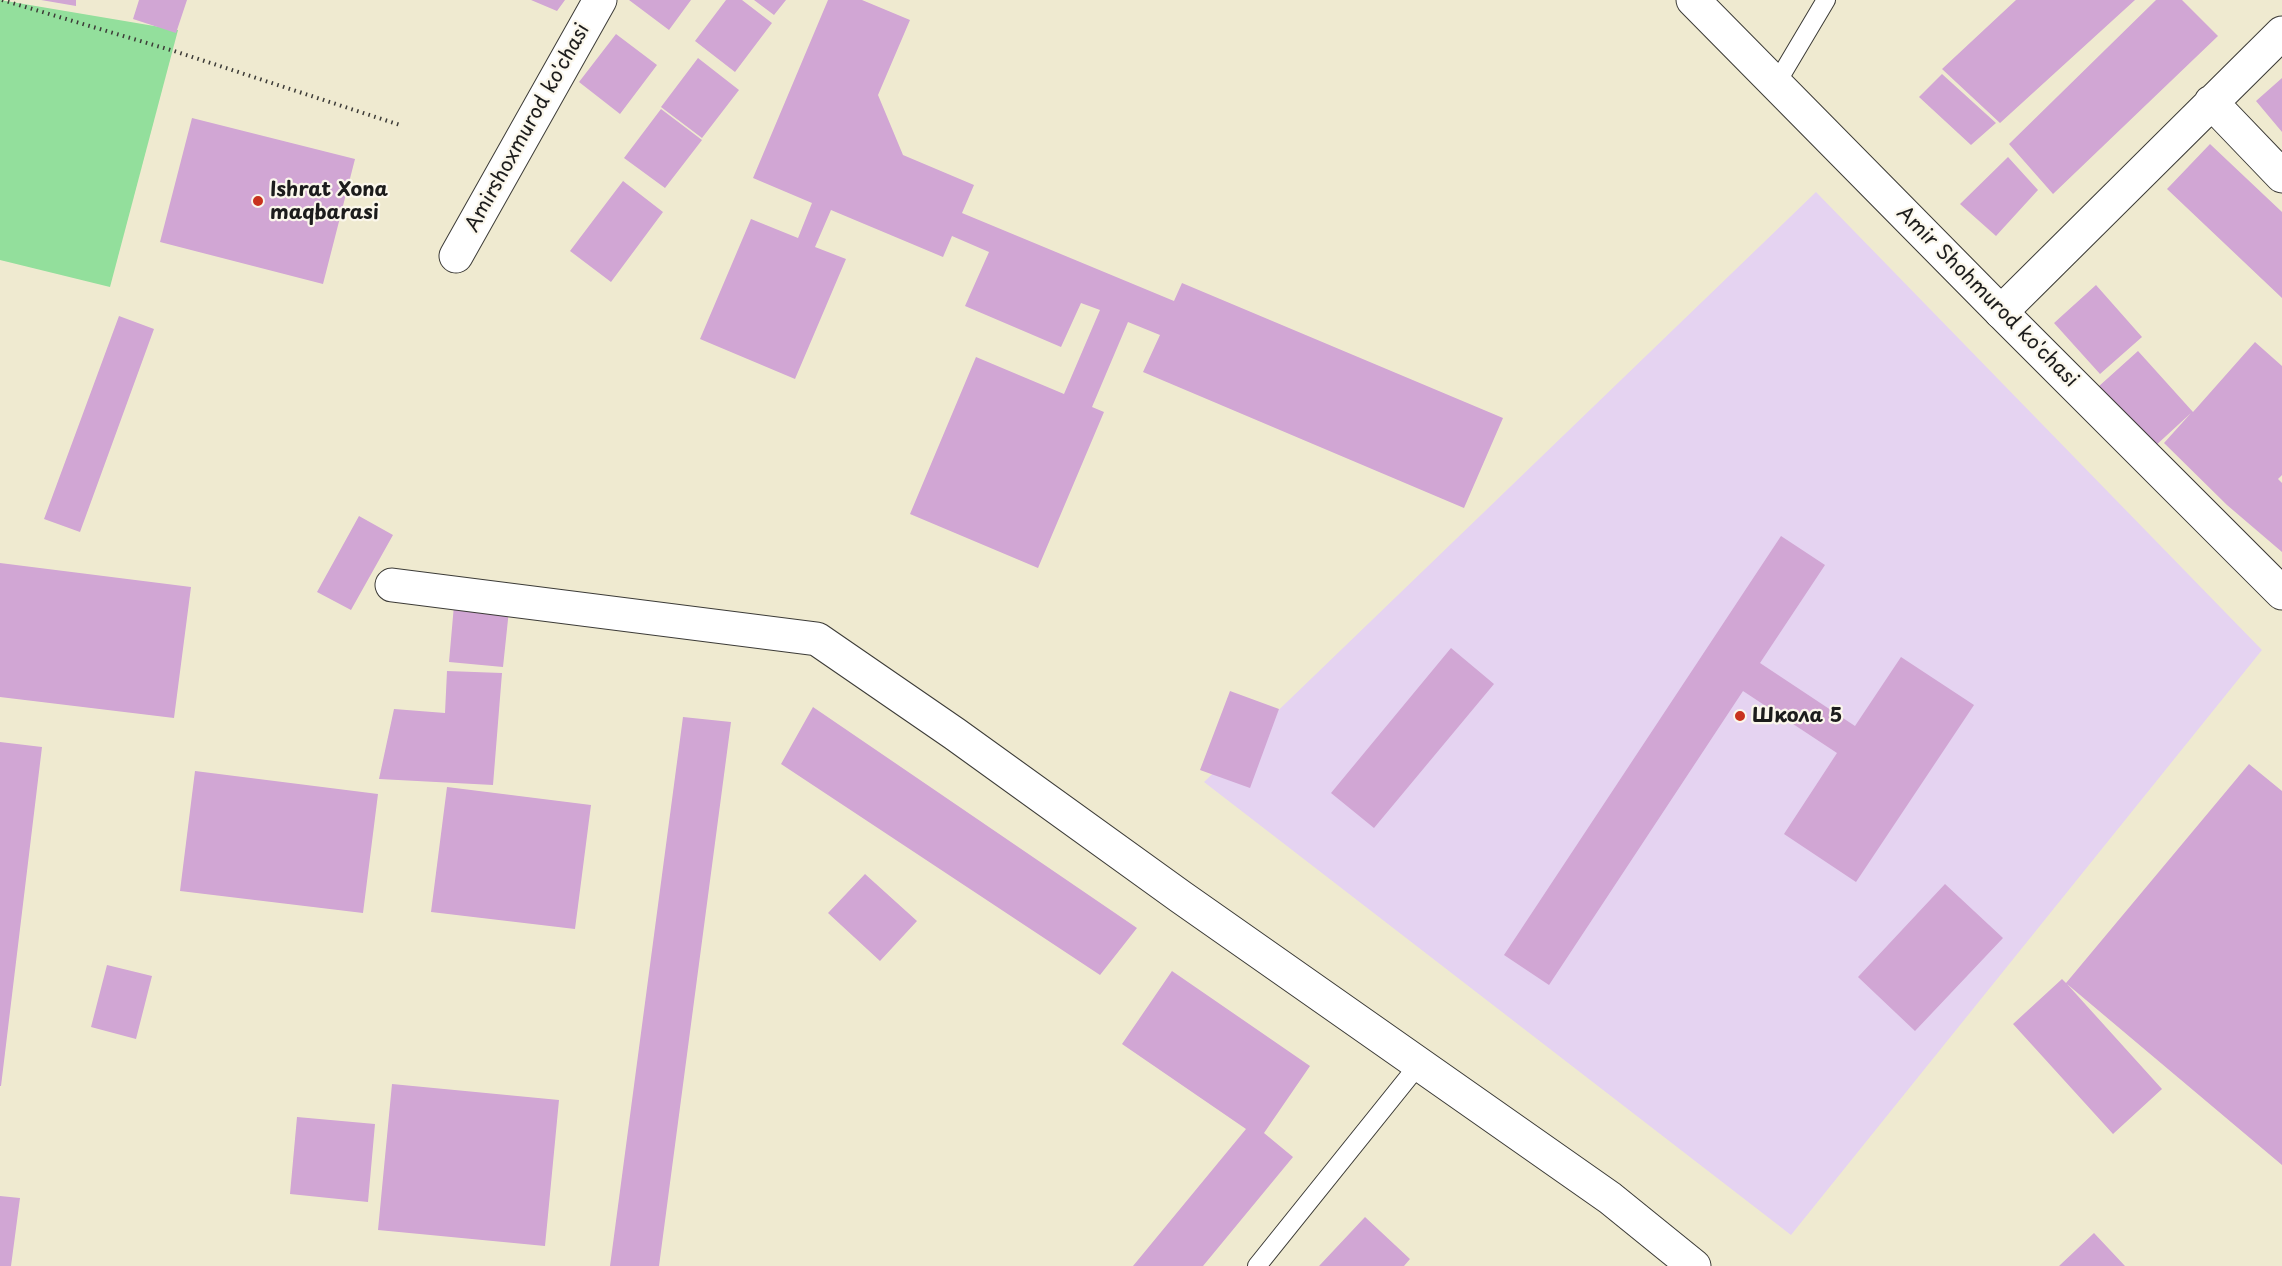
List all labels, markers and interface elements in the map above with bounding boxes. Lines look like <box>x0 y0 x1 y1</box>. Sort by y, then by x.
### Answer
street label: Amirshoxmurod ko'chasi <box>461 20 595 236</box>
place label: Ishrat Хоnа mаqbаrasi <box>270 178 388 225</box>
marker: Ishrat Хоnа mаqbаrasi <box>251 194 265 208</box>
street label: Amir Shohmurod ko'chasi <box>1891 201 2083 393</box>
place label: Школа 5 <box>1752 704 1842 728</box>
marker: Школа 5 <box>1733 709 1747 723</box>

